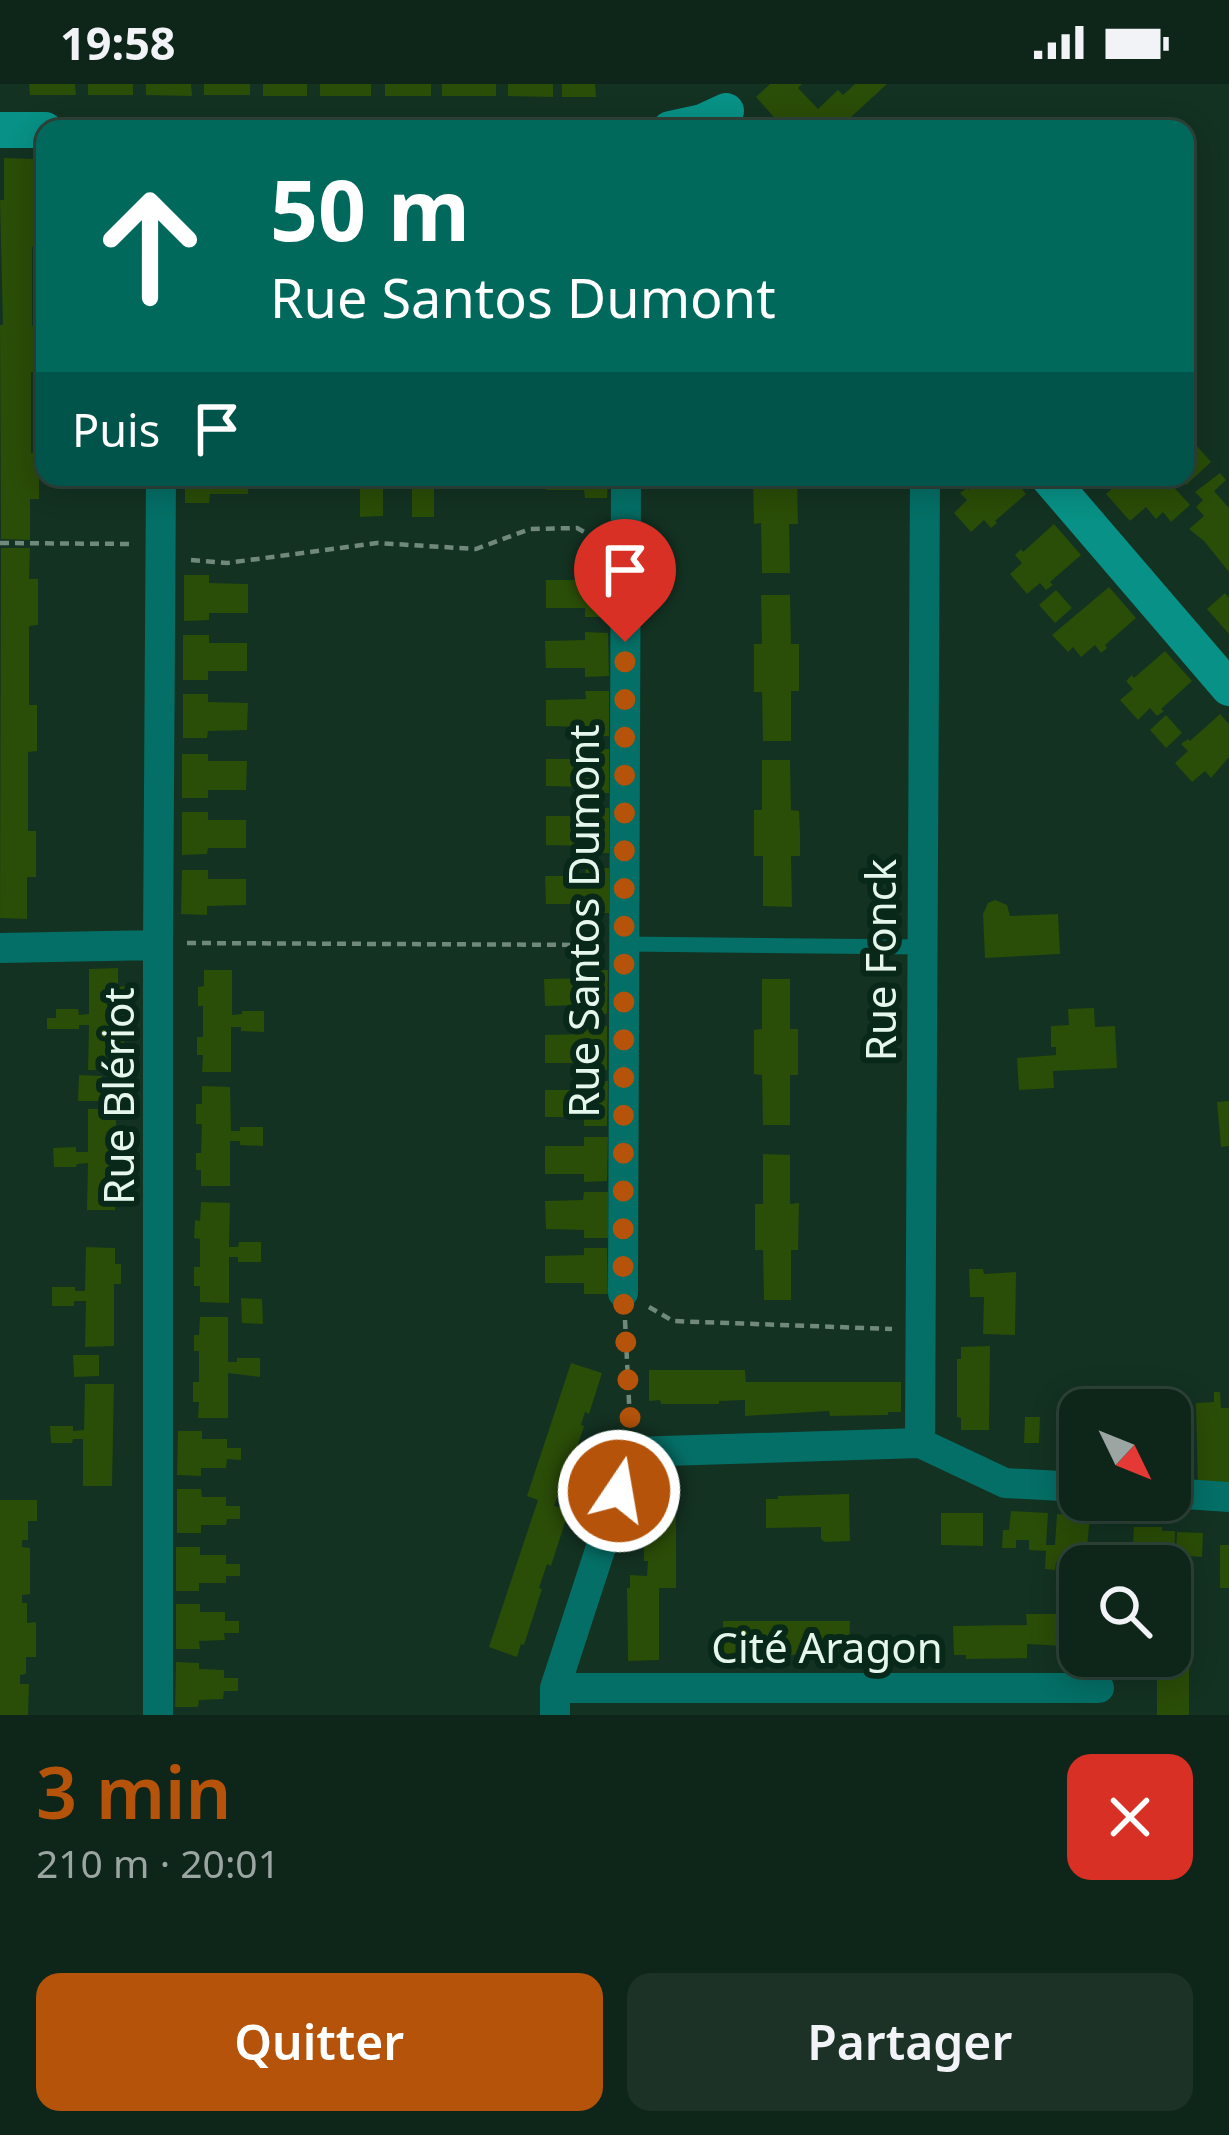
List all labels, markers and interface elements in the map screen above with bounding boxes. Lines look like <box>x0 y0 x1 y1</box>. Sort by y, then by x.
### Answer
text: 19:58 <box>60 12 176 73</box>
text: 50 m <box>270 151 470 266</box>
icon: ahead <box>72 168 228 324</box>
text: Rue Santos Dumont <box>270 260 776 334</box>
icon: arrive <box>184 396 250 462</box>
text: Puis <box>72 399 160 460</box>
pin <box>574 519 676 642</box>
icon: arrive <box>592 537 658 603</box>
street label: Rue Santos Dumont <box>554 724 611 1118</box>
street label: Rue Fonck <box>851 858 908 1061</box>
street label: Rue Blériot <box>89 987 146 1205</box>
north arrow <box>1059 1389 1191 1521</box>
map controls <box>1059 1389 1191 1677</box>
position arrow <box>556 1428 682 1554</box>
button: search <box>1059 1545 1191 1677</box>
street label: Cité Aragon <box>711 1618 943 1675</box>
text: 3 min <box>36 1742 231 1840</box>
button: close <box>1067 1754 1193 1880</box>
text: 210 m · 20:01 <box>36 1836 280 1889</box>
button: Quitter <box>36 1973 603 2111</box>
button: Partager <box>627 1973 1193 2111</box>

